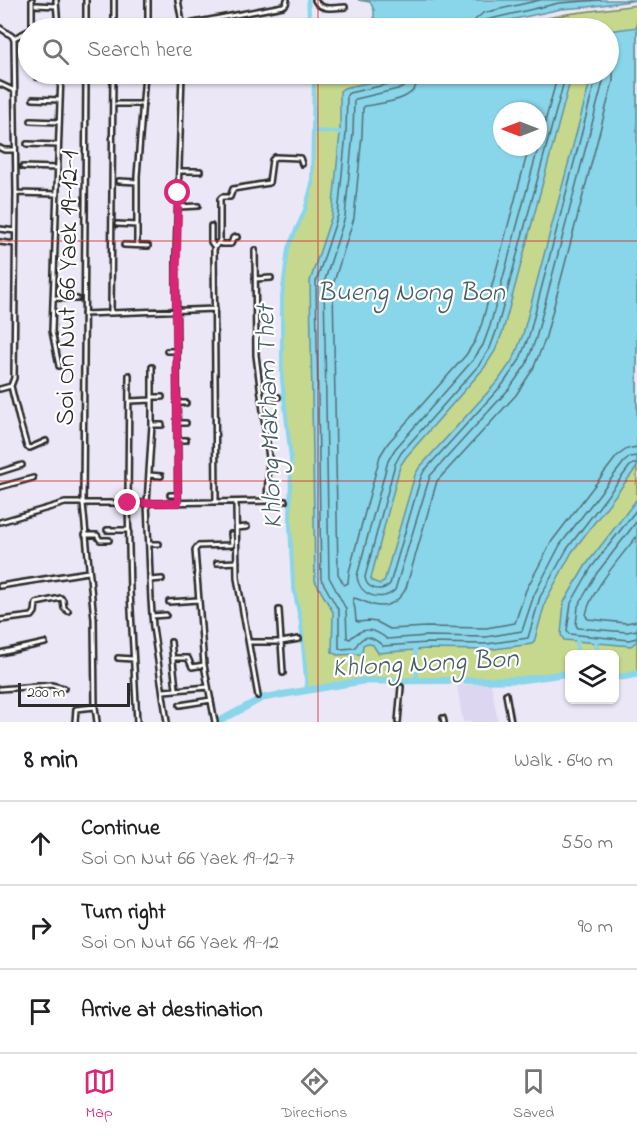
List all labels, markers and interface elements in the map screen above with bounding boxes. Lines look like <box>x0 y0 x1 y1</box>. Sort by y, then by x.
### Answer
search box <box>18 18 619 84</box>
icon: search <box>39 35 72 68</box>
text: Search here <box>87 35 192 67</box>
north arrow <box>493 102 547 156</box>
street label: Soi On Nut 66 Yaek 19-12-1 <box>48 150 90 426</box>
route start <box>164 179 190 205</box>
water label: Bueng Nong Bon <box>317 274 506 314</box>
water label: Khlong Makham Thet <box>247 301 295 530</box>
route end <box>114 489 140 515</box>
water label: Khlong Nong Bon <box>331 640 520 690</box>
map controls <box>565 650 619 704</box>
button: layers <box>565 650 619 704</box>
scale bar <box>18 680 130 708</box>
text: 200 m <box>27 681 65 705</box>
text: 8 min <box>24 742 78 780</box>
text: Walk · 640 m <box>514 747 613 776</box>
text: Continue <box>81 813 160 845</box>
icon: ahead <box>24 827 57 860</box>
text: 550 m <box>561 829 613 858</box>
text: Soi On Nut 66 Yaek 19-12-7 <box>81 845 295 874</box>
text: Turn right <box>81 897 166 929</box>
icon: right <box>24 911 57 944</box>
text: 90 m <box>578 913 613 942</box>
text: Soi On Nut 66 Yaek 19-12 <box>81 929 279 958</box>
icon: arrive <box>24 995 57 1028</box>
text: Arrive at destination <box>81 995 263 1027</box>
tab: Map <box>83 1065 116 1125</box>
tab: Directions <box>281 1065 347 1125</box>
tab: Saved <box>513 1065 554 1125</box>

